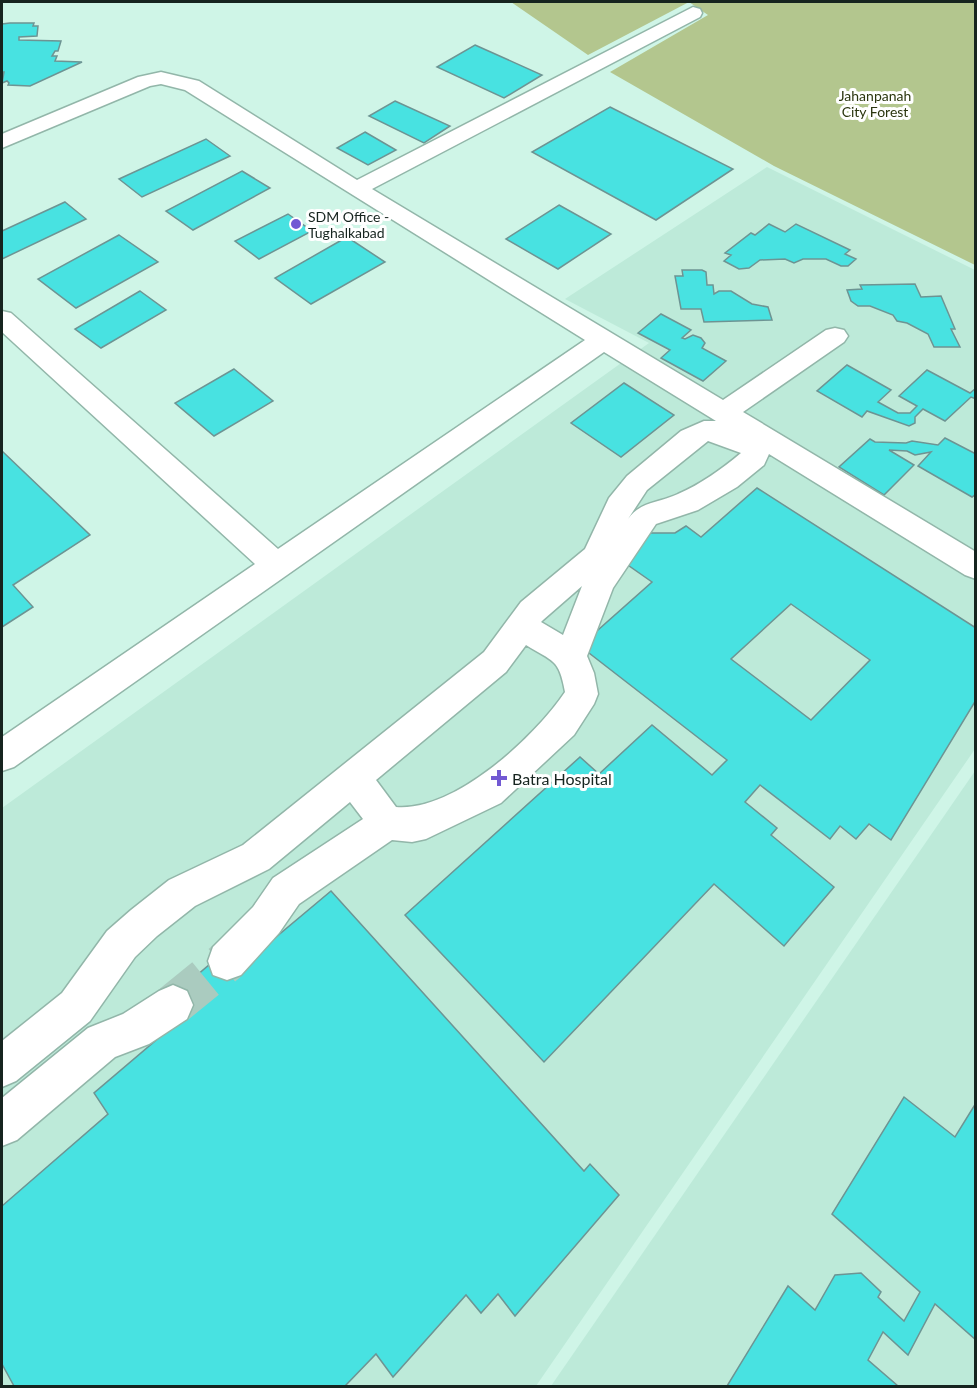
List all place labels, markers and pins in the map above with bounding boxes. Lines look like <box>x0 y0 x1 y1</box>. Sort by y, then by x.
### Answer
place label: SDM Office - Tughalkabad <box>308 208 389 241</box>
marker: SDM Office - Tughalkabad <box>289 217 303 231</box>
marker: Batra Hospital <box>490 769 508 787</box>
place label: Batra Hospital <box>512 769 612 788</box>

